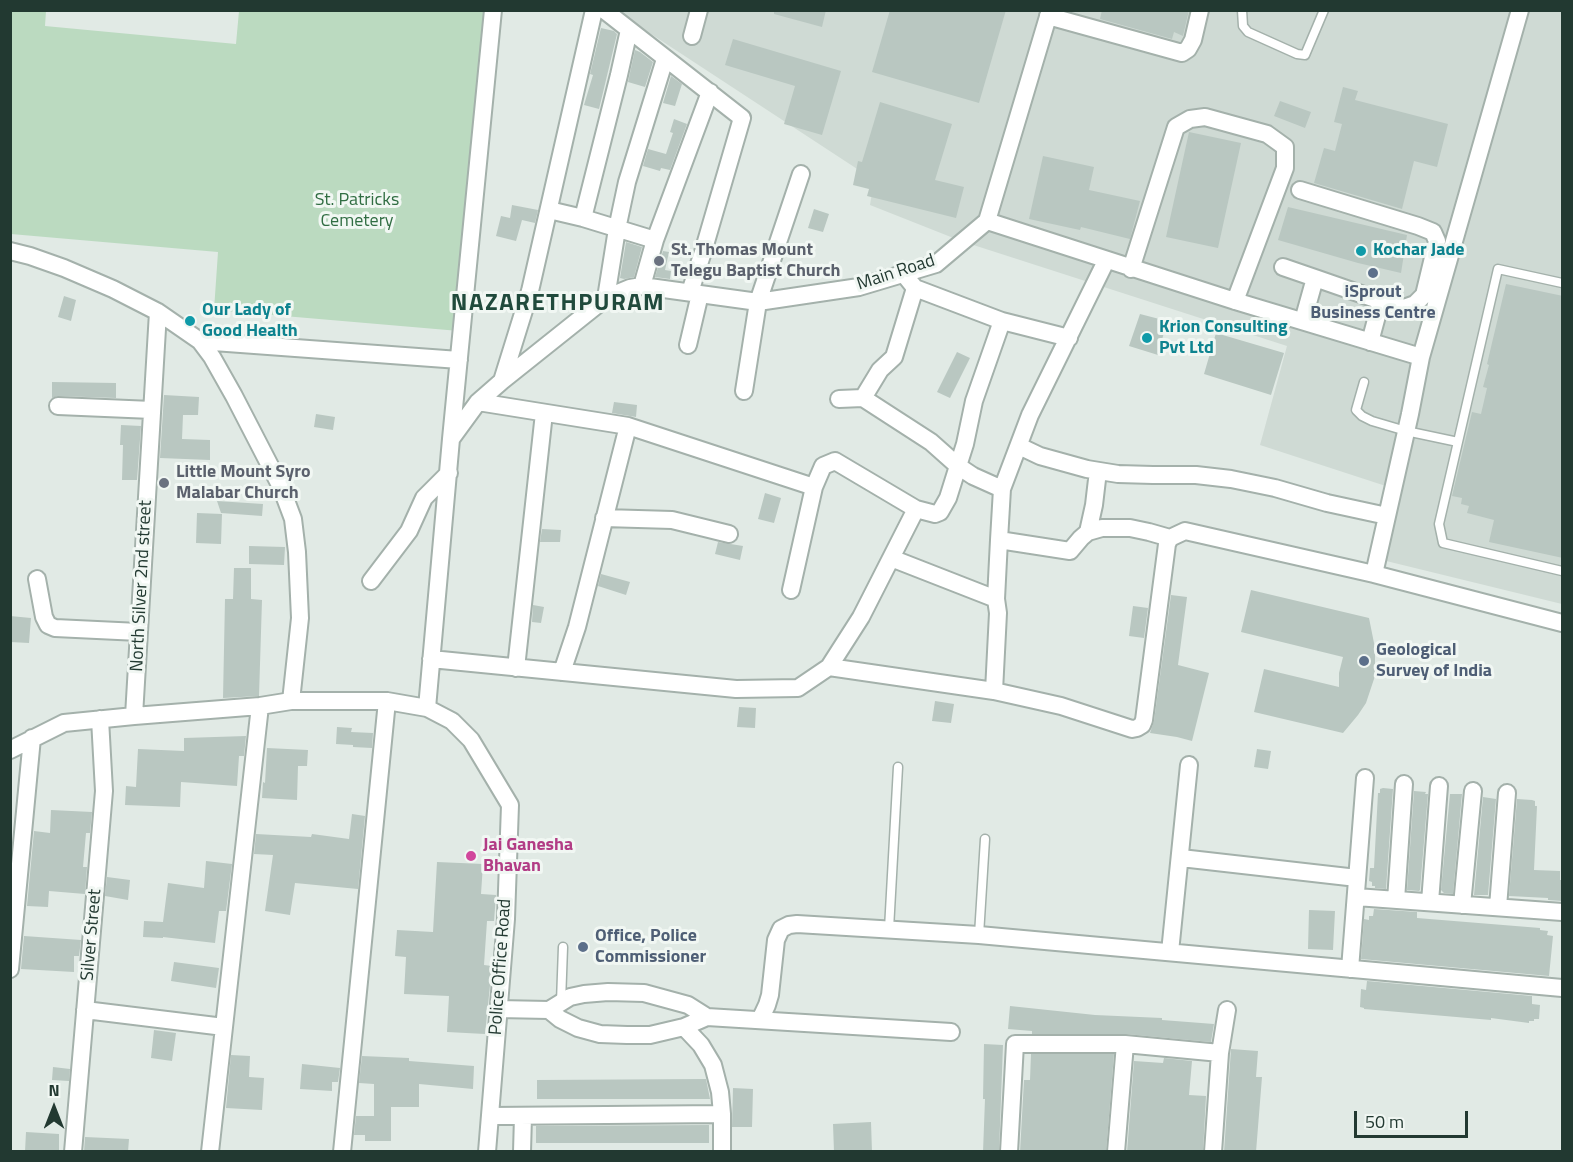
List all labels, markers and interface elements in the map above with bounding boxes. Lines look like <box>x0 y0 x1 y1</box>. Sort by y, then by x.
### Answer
park label: St. Patricks Cemetery <box>315 190 399 232</box>
place label: St. Thomas Mount Telegu Baptist Church <box>671 240 840 282</box>
place label: Kochar Jade <box>1373 240 1464 262</box>
marker: Kochar Jade <box>1354 244 1368 258</box>
street label: Main Road <box>854 250 938 296</box>
marker: St. Thomas Mount Telegu Baptist Church <box>652 254 666 268</box>
marker: iSprout Business Centre <box>1366 266 1380 280</box>
place label: iSprout Business Centre <box>1310 282 1436 324</box>
district label: NAZARETHPURAM <box>451 290 665 318</box>
place label: Our Lady of Good Health <box>202 300 298 342</box>
marker: Our Lady of Good Health <box>183 314 197 328</box>
place label: Krion Consulting Pvt Ltd <box>1159 317 1288 360</box>
marker: Krion Consulting Pvt Ltd <box>1140 331 1154 345</box>
place label: Little Mount Syro Malabar Church <box>176 462 311 504</box>
marker: Little Mount Syro Malabar Church <box>157 476 171 490</box>
street label: North Silver 2nd street <box>127 500 157 672</box>
place label: Geological Survey of India <box>1376 640 1492 682</box>
marker: Geological Survey of India <box>1357 654 1371 668</box>
place label: Jai Ganesha Bhavan <box>483 835 573 878</box>
marker: Jai Ganesha Bhavan <box>464 849 478 863</box>
street label: Silver Street <box>77 888 107 982</box>
street label: Police Office Road <box>485 898 517 1036</box>
place label: Office, Police Commissioner <box>595 926 706 968</box>
marker: Office, Police Commissioner <box>576 940 590 954</box>
north arrow <box>24 1078 84 1138</box>
text: N <box>48 1078 60 1102</box>
scale bar <box>1357 1099 1471 1137</box>
text: 50 m <box>1365 1108 1404 1135</box>

